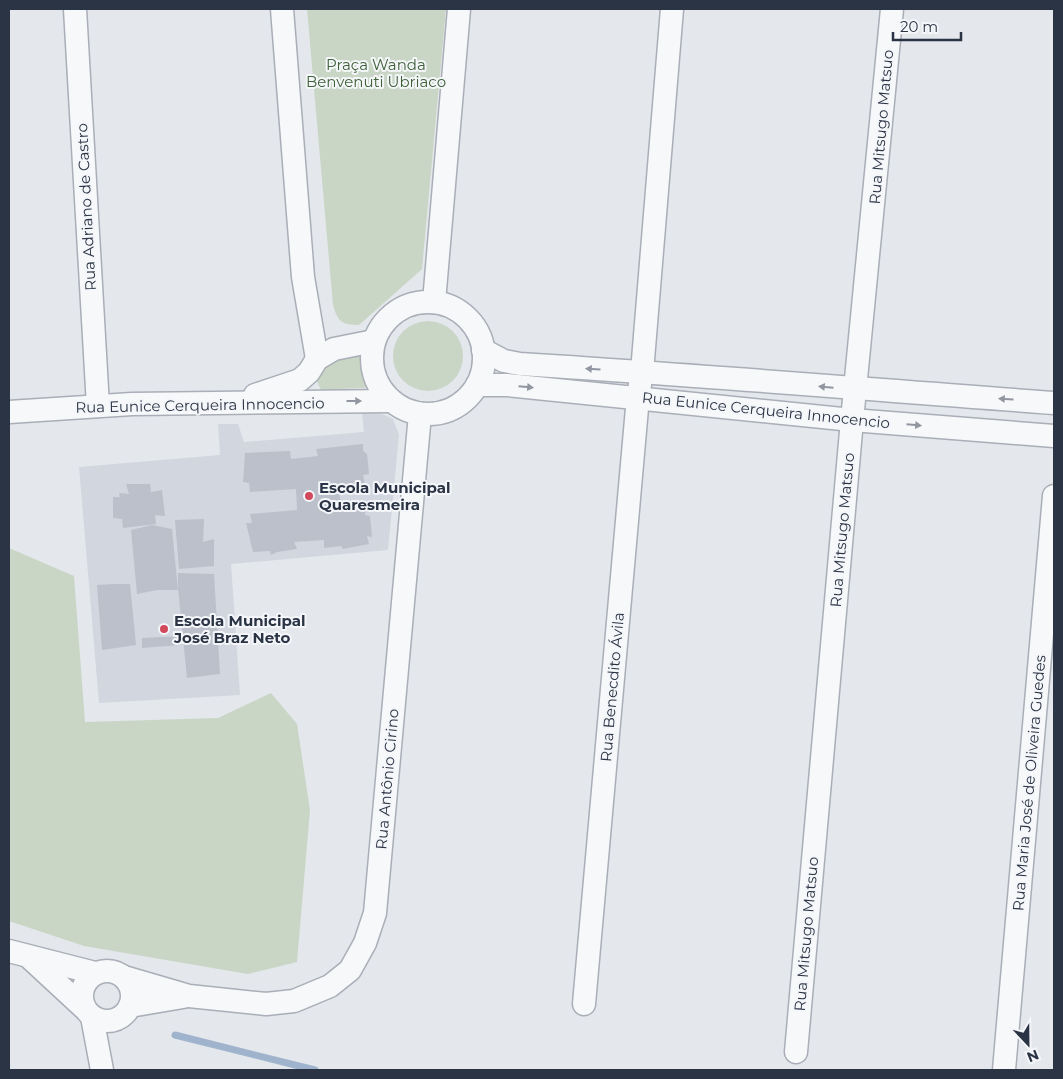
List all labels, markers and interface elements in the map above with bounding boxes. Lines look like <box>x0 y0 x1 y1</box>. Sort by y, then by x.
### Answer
scale bar <box>893 10 960 42</box>
text: 20 m <box>900 17 938 36</box>
street label: Rua Mitsugo Matsuo <box>865 49 897 205</box>
park label: Praça Wanda Benvenuti Ubriaco <box>306 55 446 91</box>
street label: Rua Adriano de Castro <box>72 123 100 291</box>
one-way arrow <box>585 364 601 372</box>
one-way arrow <box>818 382 834 390</box>
one-way arrow <box>518 383 534 391</box>
street label: Rua Eunice Cerqueira Innocencio <box>641 388 891 432</box>
street label: Rua Eunice Cerqueira Innocencio <box>75 393 325 417</box>
one-way arrow <box>997 395 1013 403</box>
one-way arrow <box>346 397 362 405</box>
one-way arrow <box>906 421 922 429</box>
street label: Rua Mitsugo Matsuo <box>826 452 858 608</box>
place label: Escola Municipal Quaresmeira <box>319 478 450 514</box>
marker: Escola Municipal Quaresmeira <box>303 490 315 502</box>
place label: Escola Municipal José Braz Neto <box>173 611 305 647</box>
street label: Rua Benecdito Ávila <box>596 611 628 763</box>
marker: Escola Municipal José Braz Neto <box>158 623 170 635</box>
street label: Rua Maria José de Oliveira Guedes <box>1008 654 1050 912</box>
street label: Rua Antônio Cirino <box>371 708 403 850</box>
street label: Rua Mitsugo Matsuo <box>790 856 822 1012</box>
north arrow <box>1003 1019 1053 1069</box>
text: N <box>1024 1046 1041 1067</box>

